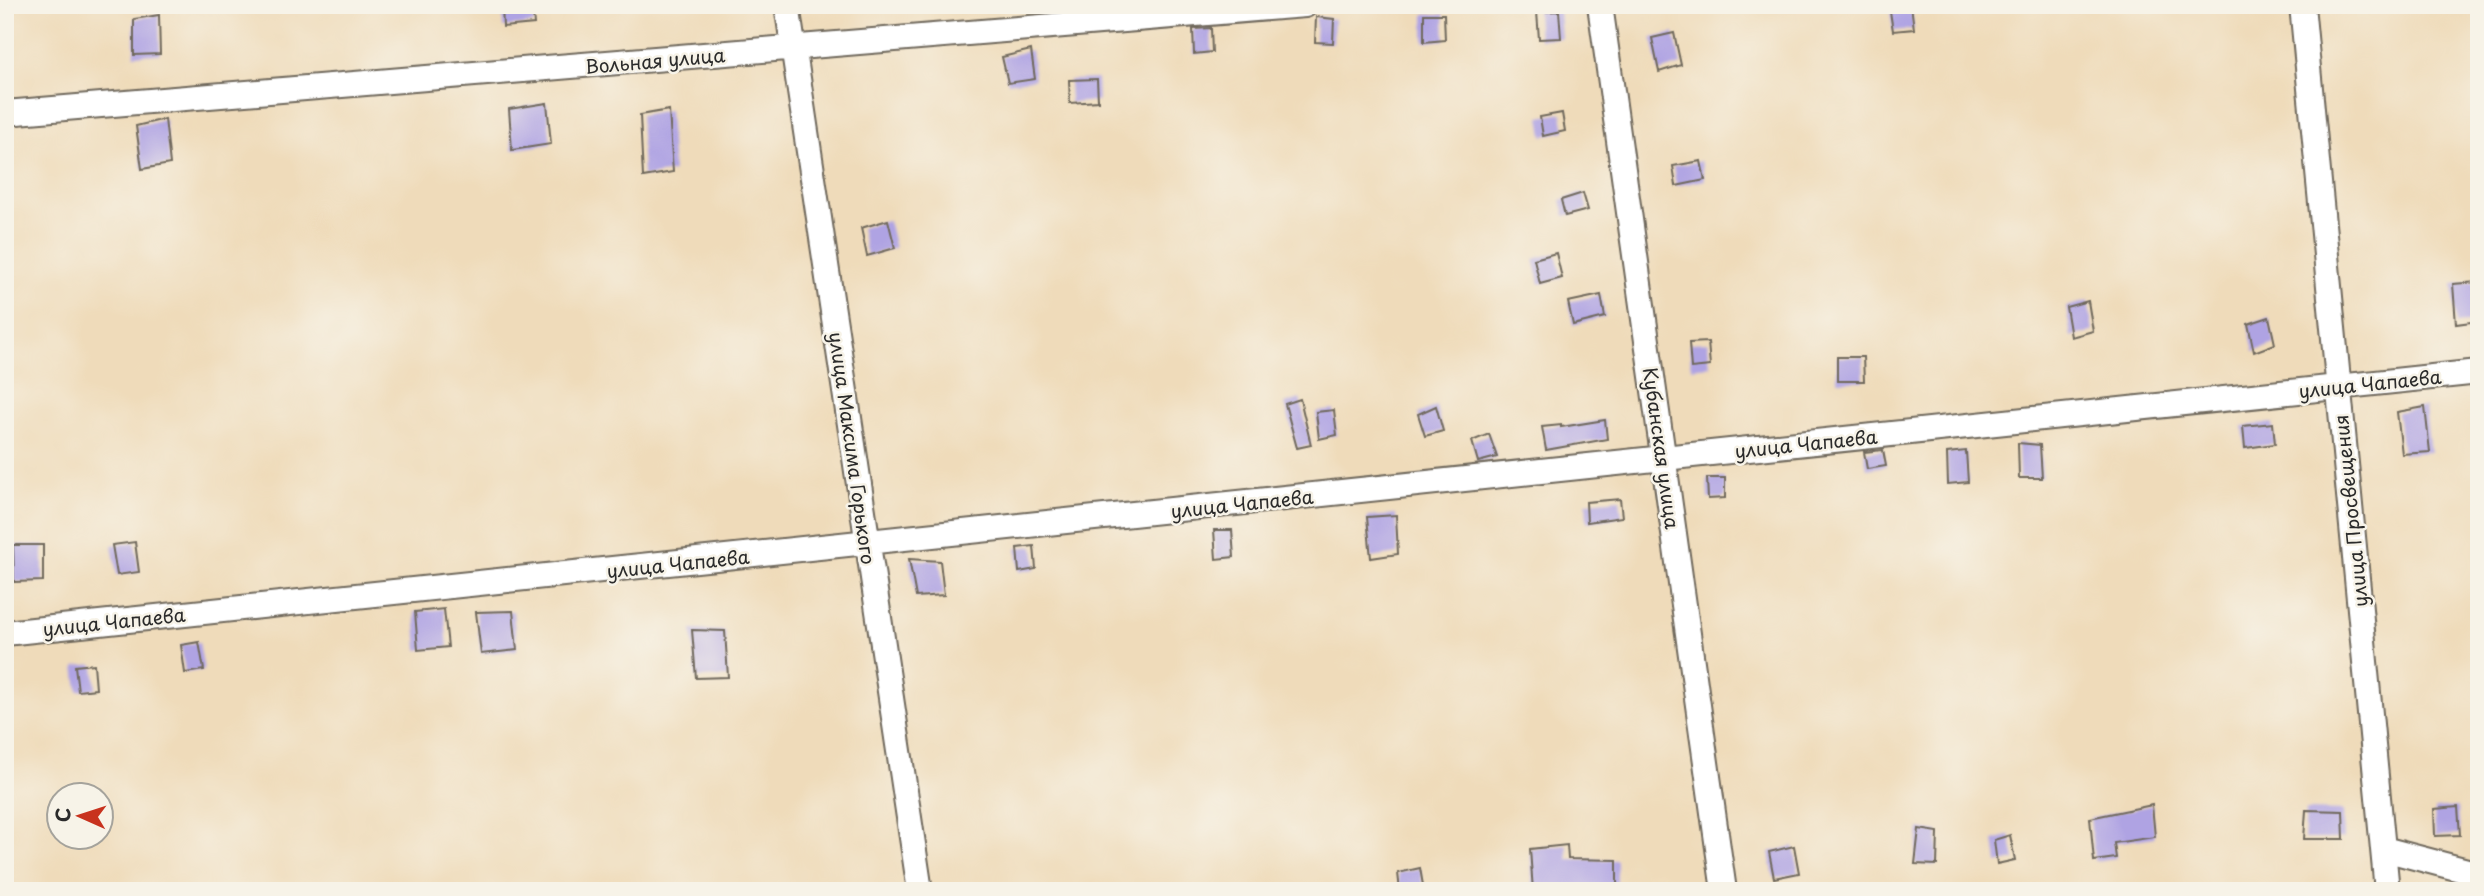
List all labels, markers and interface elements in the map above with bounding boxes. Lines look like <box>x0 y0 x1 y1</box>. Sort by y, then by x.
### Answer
street label: Вольная улица <box>584 40 726 80</box>
street label: улица Максима Горького <box>823 330 883 566</box>
street label: улица Чапаева <box>2297 362 2443 404</box>
street label: Кубанская улица <box>1637 365 1687 531</box>
street label: улица Просвещения <box>2326 413 2374 609</box>
street label: улица Чапаева <box>1733 422 1879 464</box>
street label: улица Чапаева <box>1169 482 1315 524</box>
street label: улица Чапаева <box>605 542 751 584</box>
street label: улица Чапаева <box>41 600 187 642</box>
north arrow <box>46 780 116 850</box>
text: С <box>48 807 76 823</box>

